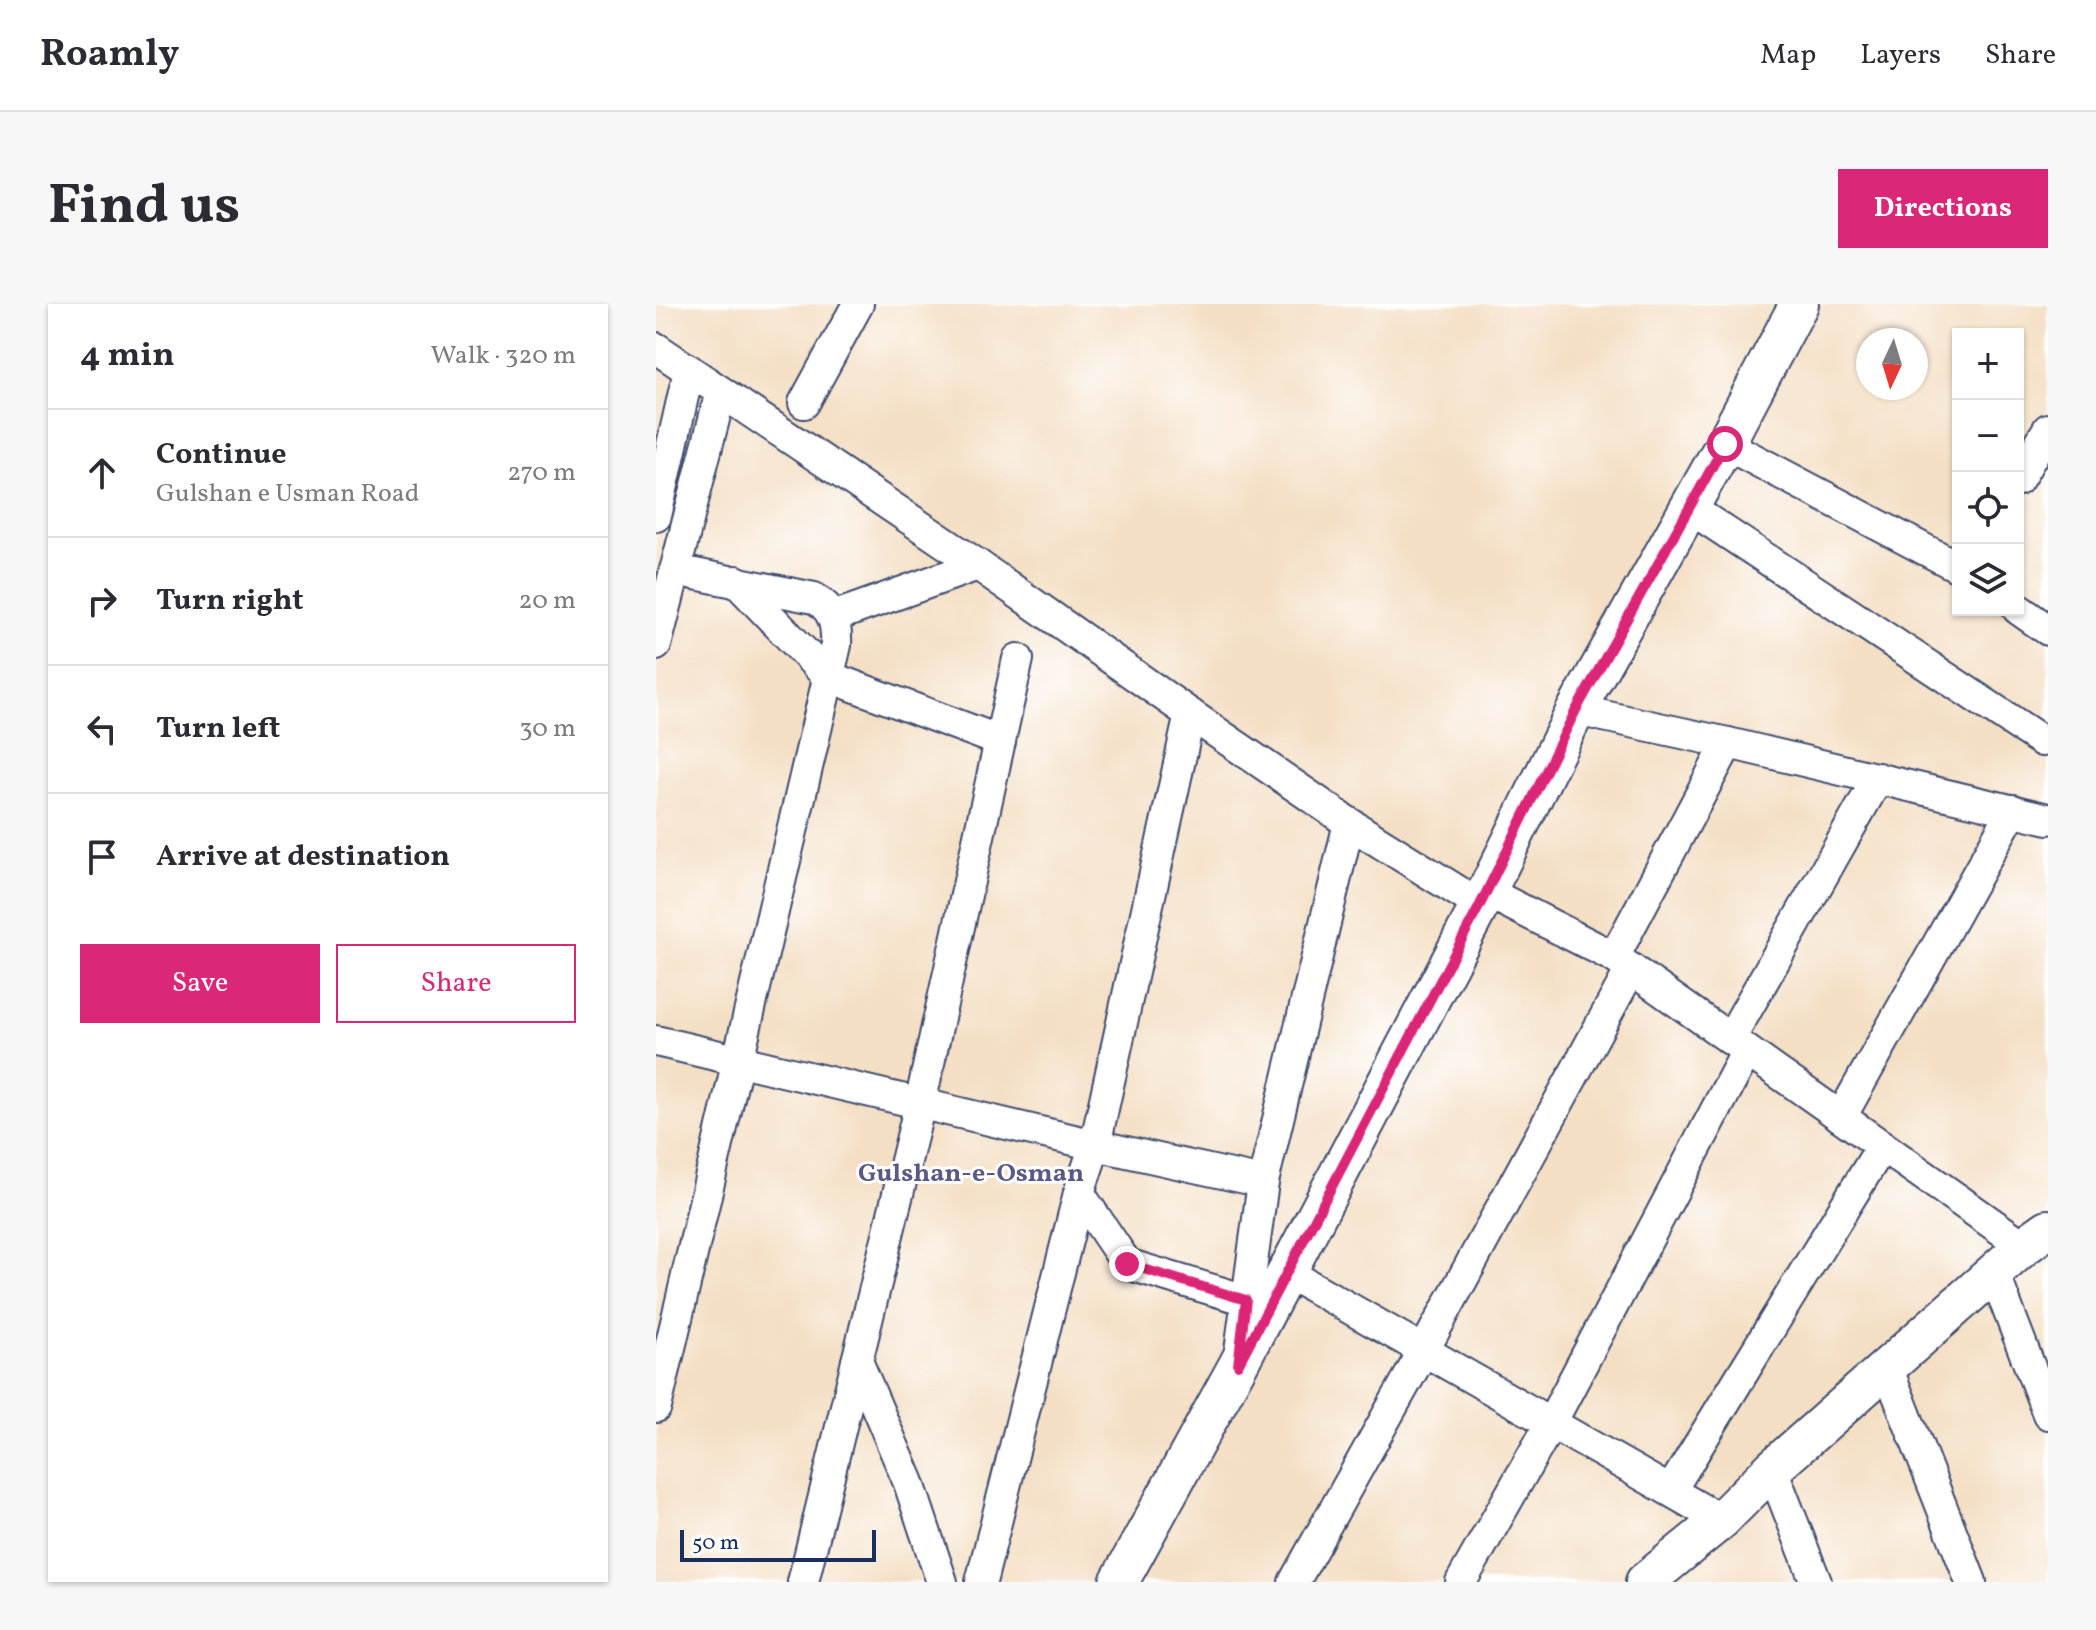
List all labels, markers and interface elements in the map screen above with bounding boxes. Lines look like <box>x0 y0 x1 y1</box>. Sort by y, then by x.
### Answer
text: Roamly <box>40 29 179 82</box>
text: Map <box>1760 36 1816 75</box>
text: Layers <box>1860 36 1941 75</box>
text: Share <box>1985 36 2056 75</box>
text: Find us <box>48 169 240 247</box>
button: Directions <box>1838 169 2048 248</box>
north arrow <box>1856 328 1928 400</box>
map controls <box>1952 328 2024 616</box>
button: + <box>1952 328 2024 400</box>
text: 4 min <box>80 333 175 380</box>
text: Walk · 320 m <box>430 338 576 374</box>
button: − <box>1952 400 2024 472</box>
route start <box>1707 426 1743 462</box>
text: Continue <box>156 434 287 476</box>
icon: ahead <box>80 451 124 495</box>
text: 270 m <box>507 455 576 491</box>
button: locate <box>1952 472 2024 544</box>
text: Gulshan e Usman Road <box>156 476 419 512</box>
button: layers <box>1952 544 2024 616</box>
icon: right <box>80 579 124 623</box>
text: Turn right <box>156 580 304 622</box>
text: 20 m <box>518 583 576 619</box>
icon: left <box>80 707 124 751</box>
text: Turn left <box>156 708 280 750</box>
text: 30 m <box>519 711 576 747</box>
icon: arrive <box>80 835 124 879</box>
text: Arrive at destination <box>156 836 450 878</box>
button: Save <box>80 944 320 1023</box>
button: Share <box>336 944 576 1023</box>
district label: Gulshan-e-Osman <box>858 1156 1084 1192</box>
route end <box>1109 1246 1145 1282</box>
scale bar <box>680 1526 876 1562</box>
text: 50 m <box>692 1528 739 1559</box>

